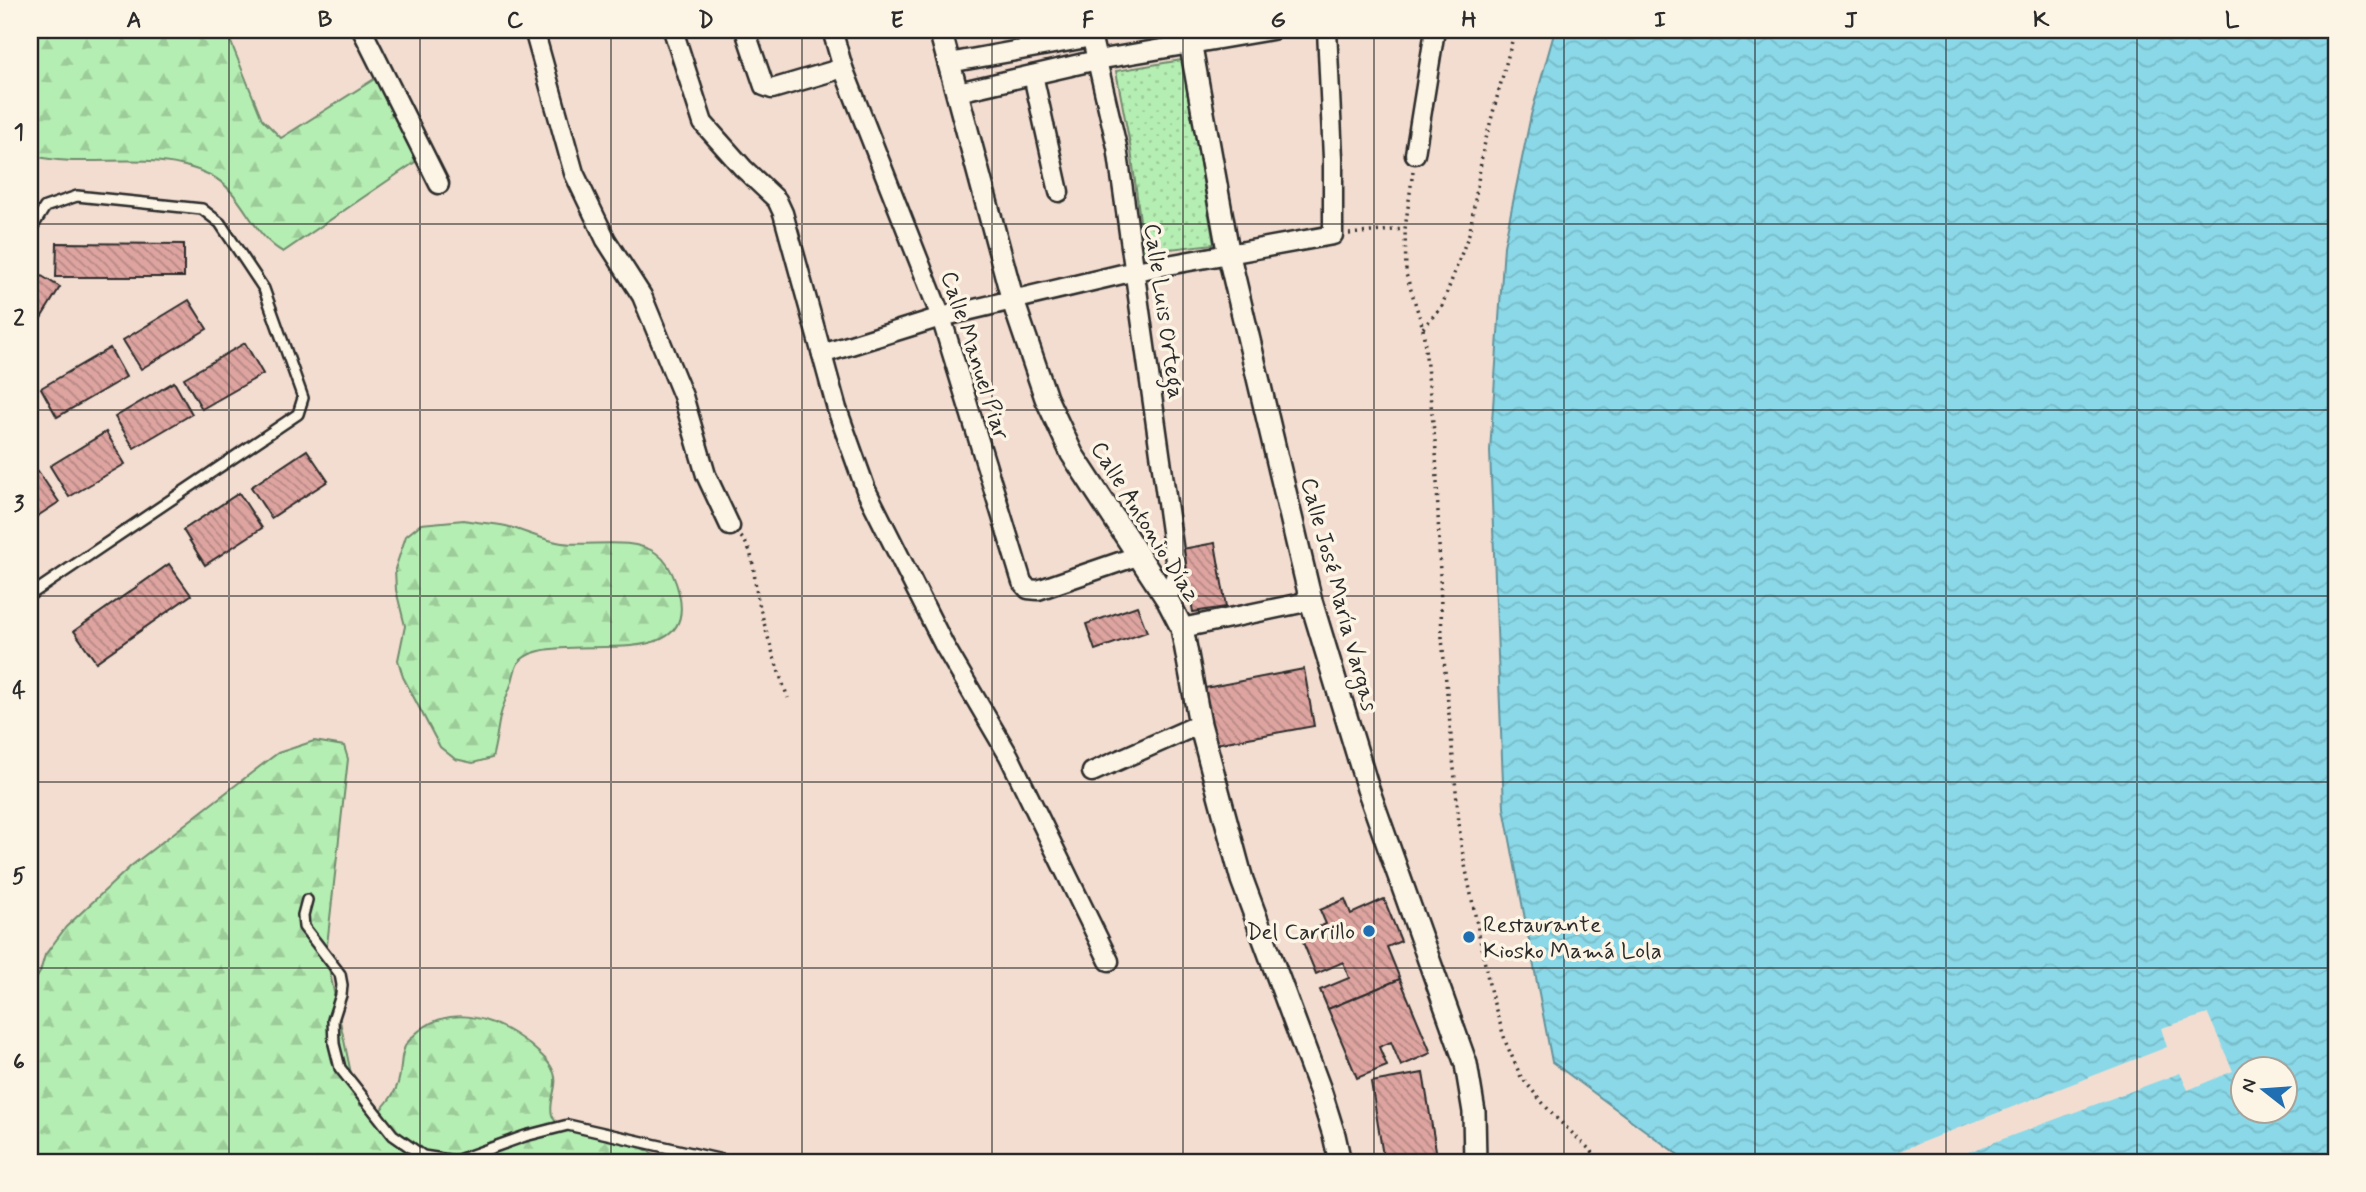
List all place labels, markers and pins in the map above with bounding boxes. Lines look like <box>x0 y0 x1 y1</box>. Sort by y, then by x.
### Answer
place label: Restaurante Kiosko Mamá Lola <box>1483 911 1662 967</box>
place label: Del Carrillo <box>1246 918 1355 948</box>
marker: Del Carrillo <box>1361 923 1377 939</box>
marker: Restaurante Kiosko Mamá Lola <box>1461 929 1477 945</box>

